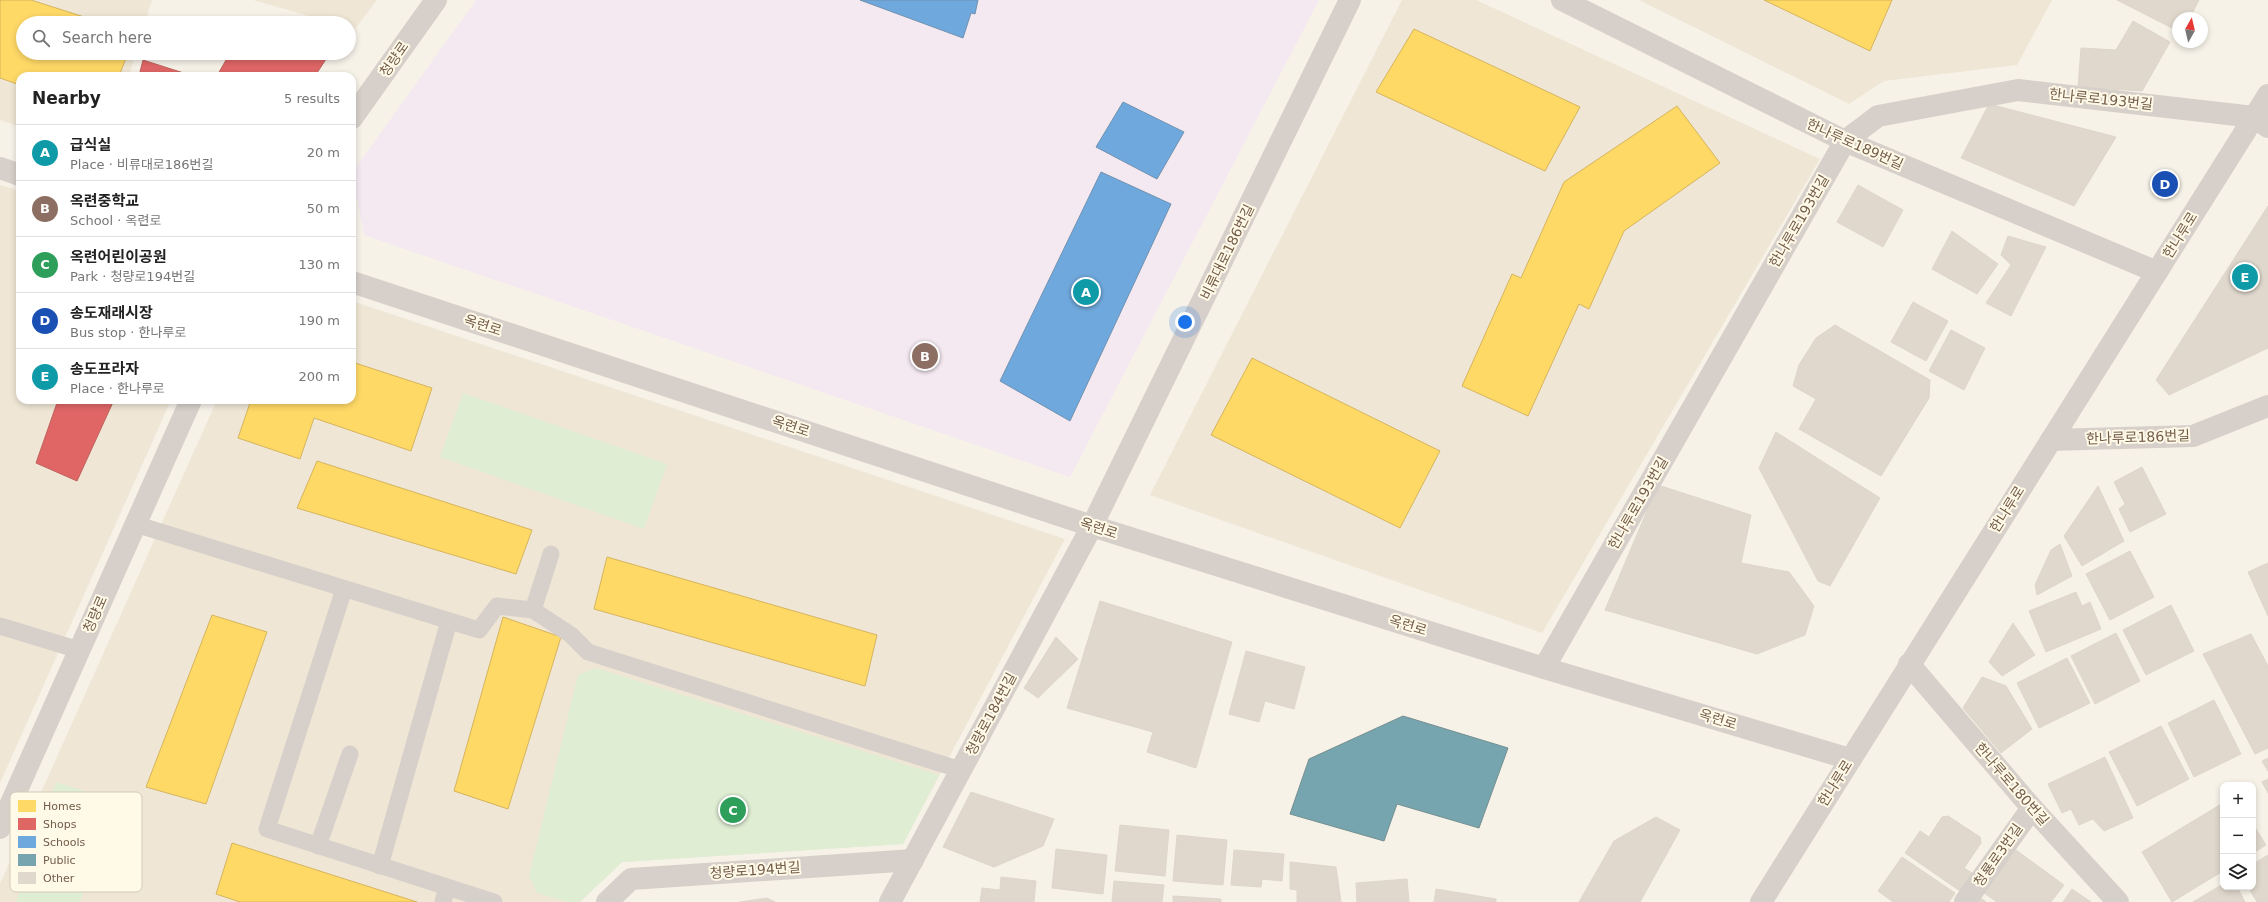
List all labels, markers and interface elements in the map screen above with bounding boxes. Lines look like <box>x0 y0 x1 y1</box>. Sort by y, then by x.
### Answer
north arrow <box>2172 12 2208 48</box>
search box <box>16 16 356 60</box>
icon: search <box>30 27 52 49</box>
text: Search here <box>62 29 152 47</box>
street label: 청량로 <box>376 38 412 79</box>
street label: 한나루로193번길 <box>2048 86 2154 112</box>
text: Nearby <box>32 88 101 108</box>
text: 5 results <box>284 91 340 106</box>
street label: 한나루로189번길 <box>1804 116 1906 172</box>
text: 급식실 <box>70 136 111 154</box>
text: A <box>40 145 50 160</box>
text: 20 m <box>307 145 340 160</box>
text: Place · 비류대로186번길 <box>70 157 214 172</box>
pin: D <box>2152 169 2178 199</box>
street label: 한나루로193번길 <box>1766 172 1832 270</box>
text: 옥련중학교 <box>70 192 139 210</box>
text: B <box>40 201 50 216</box>
text: 50 m <box>307 201 340 216</box>
street label: 비류대로186번길 <box>1197 202 1257 302</box>
street label: 한나루로 <box>2160 209 2200 261</box>
text: School · 옥련로 <box>70 213 161 228</box>
text: 옥련어린이공원 <box>70 248 167 266</box>
text: C <box>40 257 50 272</box>
text: 130 m <box>298 257 340 272</box>
pin: E <box>2232 262 2258 292</box>
text: Park · 청량로194번길 <box>70 269 195 284</box>
pin: A <box>1073 277 1099 307</box>
text: 송도재래시장 <box>70 304 153 322</box>
street label: 옥련로 <box>462 311 504 339</box>
your location <box>1175 312 1195 332</box>
text: D <box>40 313 50 328</box>
text: 190 m <box>298 313 340 328</box>
text: Bus stop · 한나루로 <box>70 325 186 340</box>
pin: B <box>912 341 938 371</box>
text: 송도프라자 <box>70 360 139 378</box>
text: E <box>41 369 49 384</box>
text: 200 m <box>298 369 340 384</box>
text: Place · 한나루로 <box>70 381 165 396</box>
street label: 옥련로 <box>770 412 812 440</box>
street label: 한나루로186번길 <box>2086 427 2190 447</box>
street label: 한나루로193번길 <box>1605 454 1671 552</box>
street label: 한나루로 <box>1987 483 2027 535</box>
street label: 옥련로 <box>1078 514 1120 542</box>
street label: 청량로 <box>80 593 110 635</box>
street label: 옥련로 <box>1387 612 1429 638</box>
street label: 청량로184번길 <box>963 670 1019 758</box>
street label: 옥련로 <box>1697 706 1739 732</box>
street label: 한나루로180번길 <box>1972 740 2052 828</box>
street label: 한나루로 <box>1815 757 1855 809</box>
map controls <box>2220 782 2256 890</box>
button: + <box>2220 782 2256 818</box>
legend <box>10 792 142 892</box>
pin: C <box>720 795 746 825</box>
text: Homes <box>43 800 81 813</box>
text: Shops <box>43 818 77 831</box>
button: − <box>2220 818 2256 854</box>
street label: 청룡로3번길 <box>1970 820 2026 890</box>
text: Schools <box>43 836 86 849</box>
text: Public <box>43 854 76 867</box>
button: layers <box>2220 854 2256 890</box>
street label: 청량로194번길 <box>709 859 801 881</box>
text: Other <box>43 872 75 885</box>

